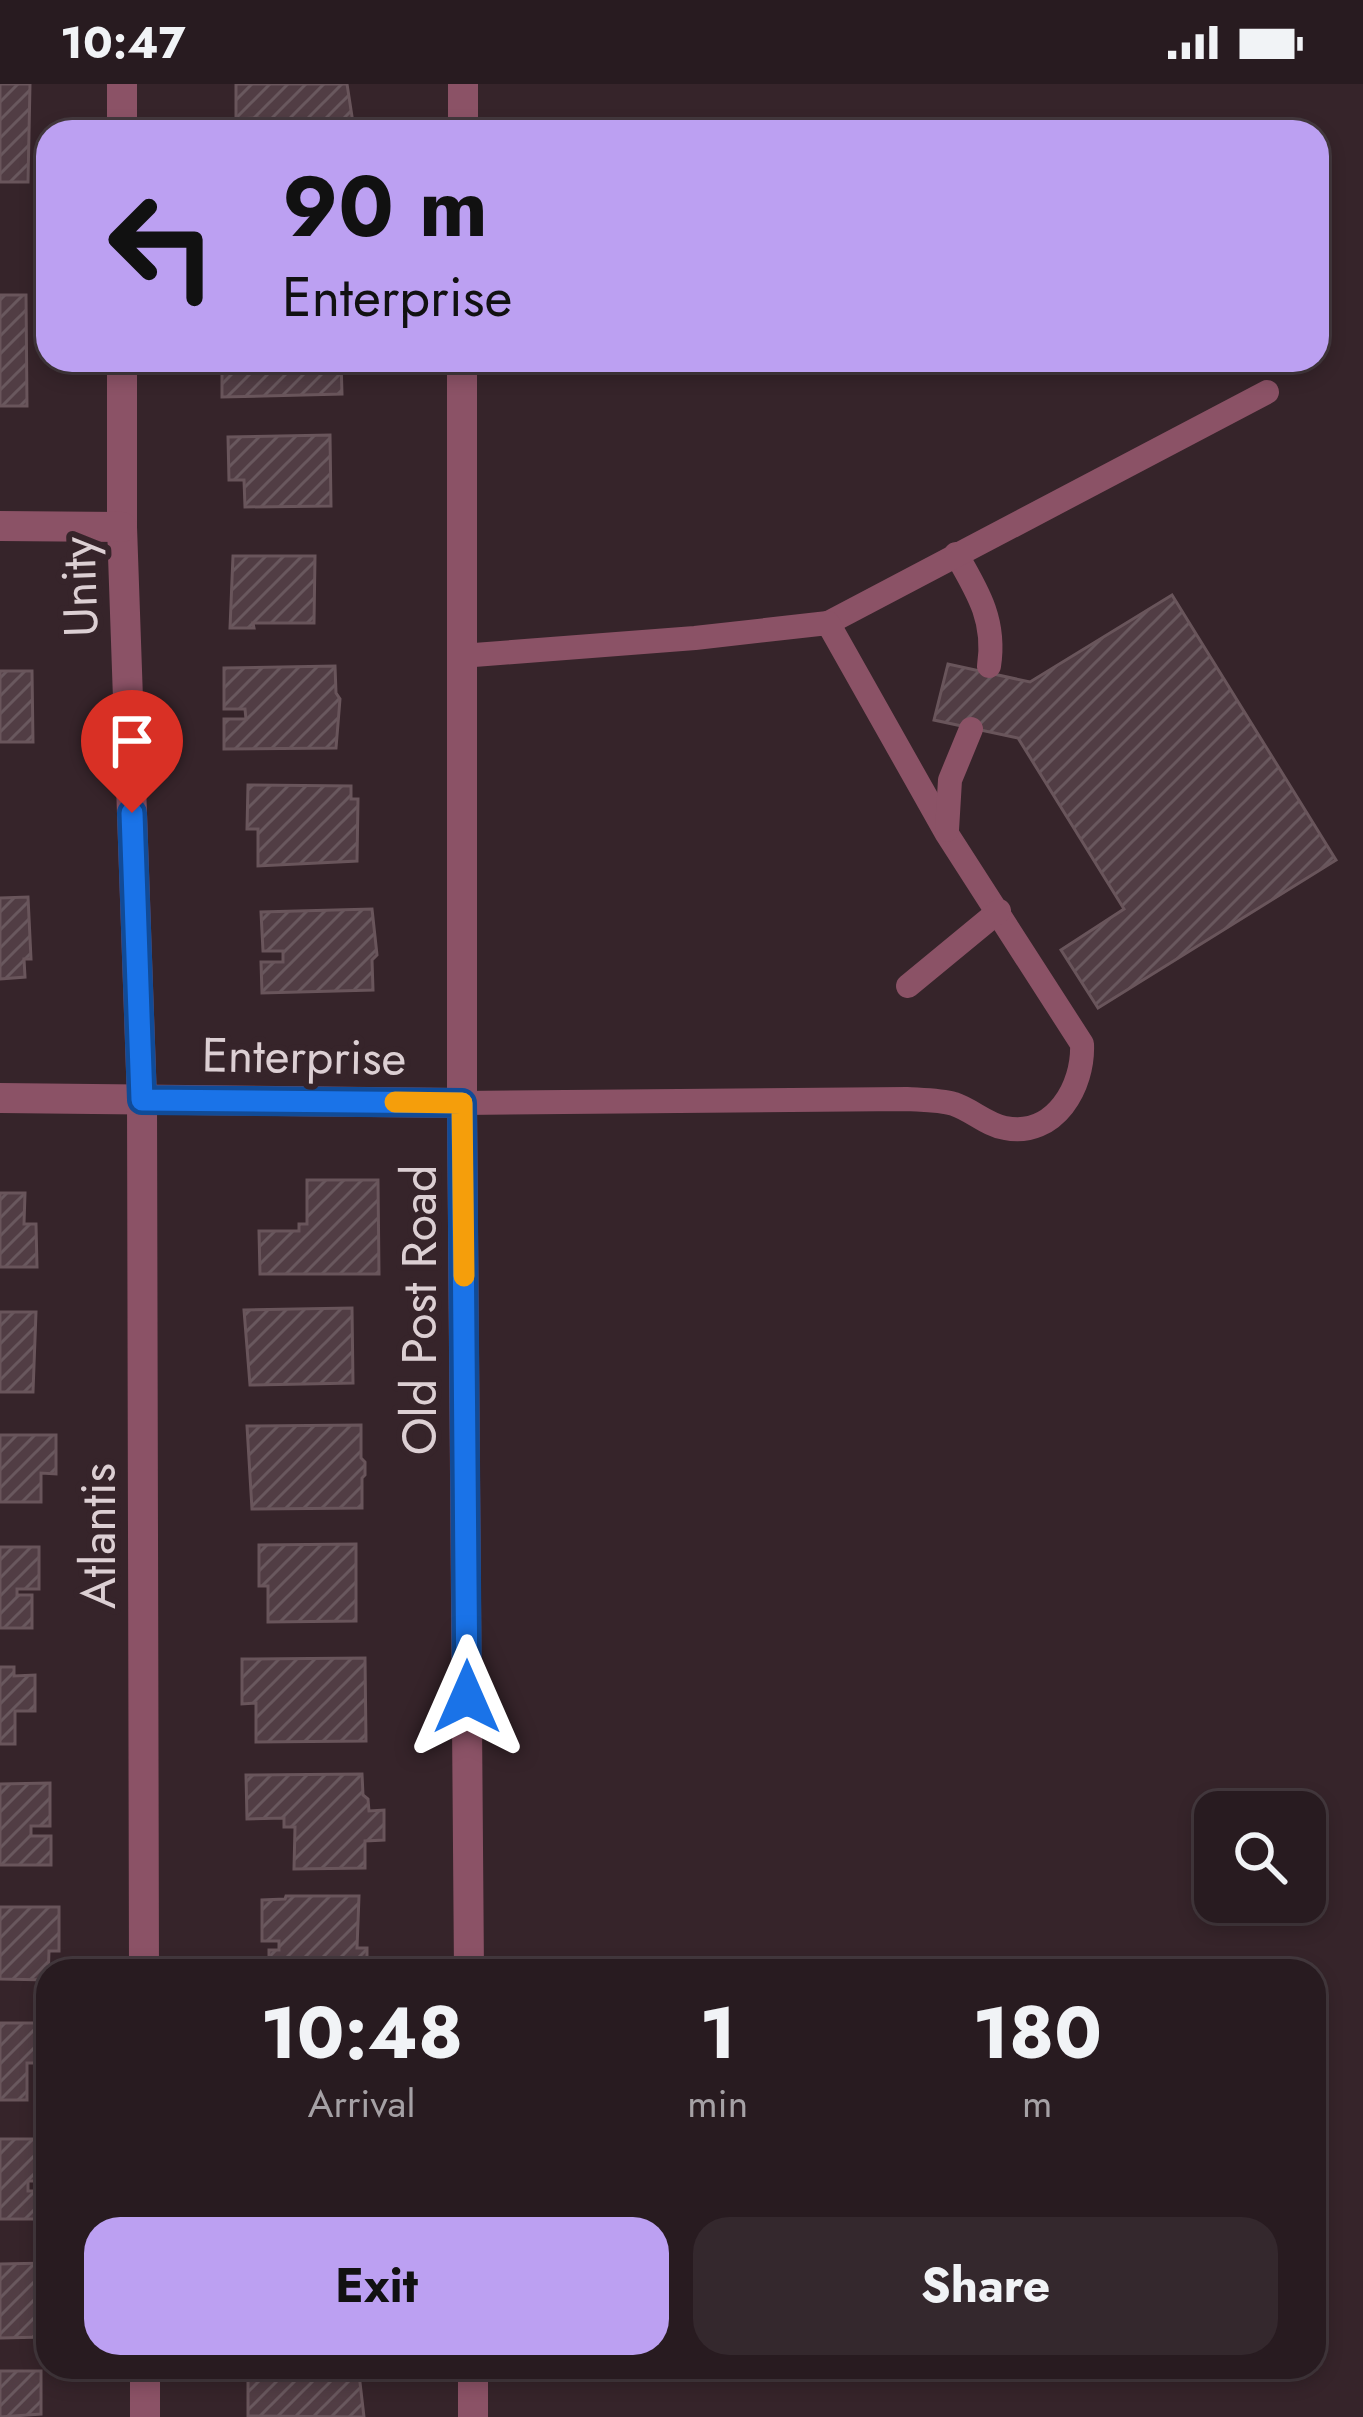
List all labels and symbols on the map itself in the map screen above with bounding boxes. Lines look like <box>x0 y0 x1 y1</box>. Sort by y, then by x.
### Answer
street label: Unity <box>43 535 116 638</box>
pin <box>81 690 183 813</box>
street label: Enterprise <box>201 1020 407 1093</box>
street label: Old Post Road <box>385 1165 454 1455</box>
street label: Atlantis <box>64 1463 133 1609</box>
position arrow <box>404 1634 530 1760</box>

